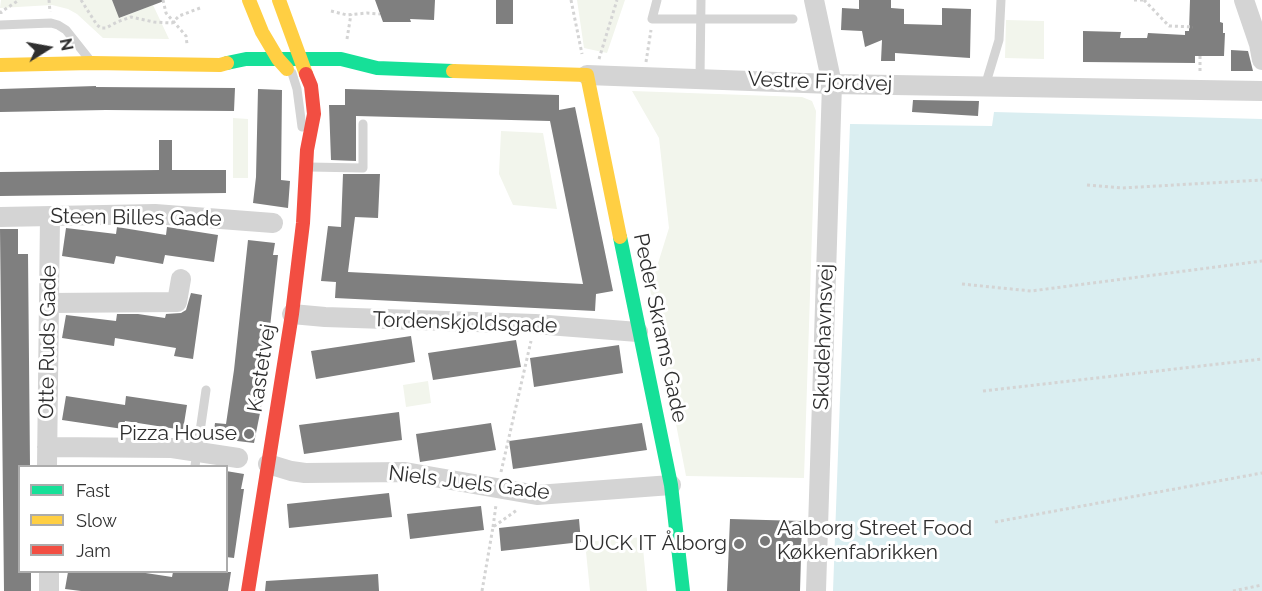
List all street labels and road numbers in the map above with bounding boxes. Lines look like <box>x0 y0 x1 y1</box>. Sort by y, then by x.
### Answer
street label: Vestre Fjordvej <box>747 67 893 97</box>
street label: Steen Billes Gade <box>50 204 222 232</box>
street label: Peder Skrams Gade <box>628 231 692 425</box>
street label: Skudehavnsvej <box>809 263 839 411</box>
street label: Otte Ruds Gade <box>34 265 62 419</box>
street label: Tordenskjoldsgade <box>372 307 558 339</box>
street label: Kastetvej <box>243 322 281 414</box>
street label: Niels Juels Gade <box>387 461 551 505</box>

